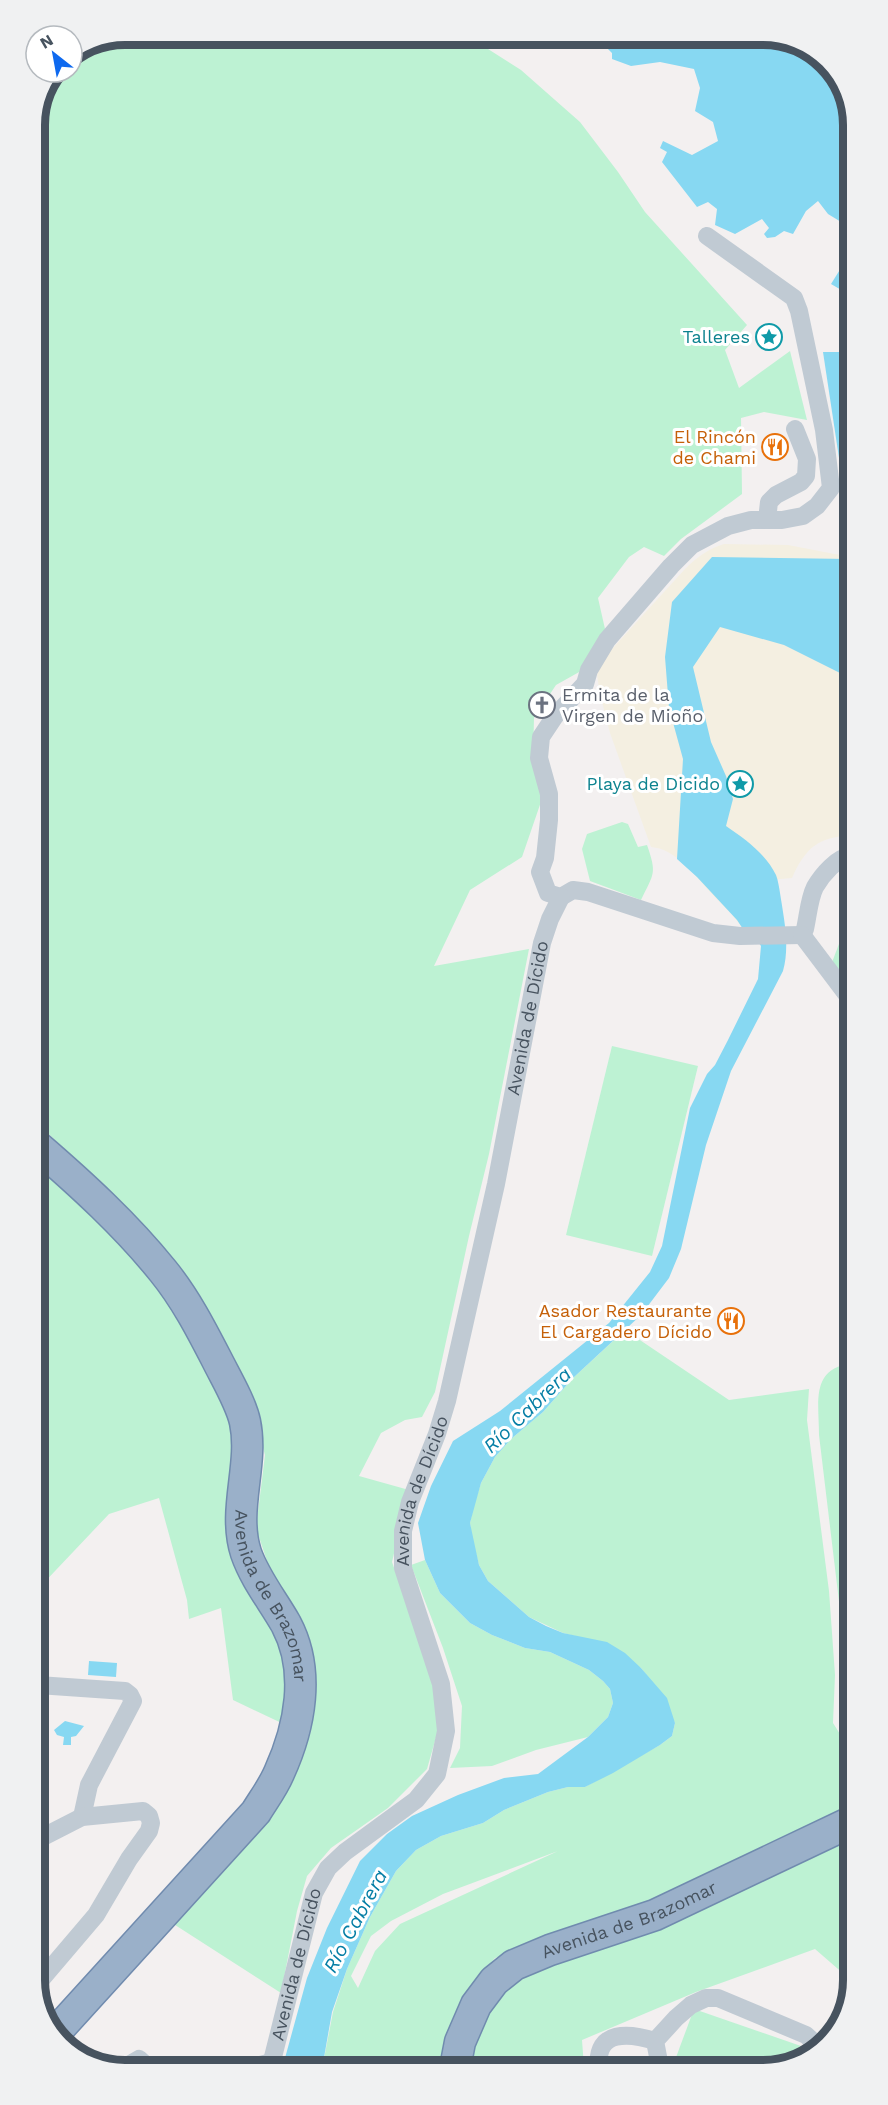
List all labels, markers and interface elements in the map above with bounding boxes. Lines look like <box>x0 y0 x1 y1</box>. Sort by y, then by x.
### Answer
north arrow <box>24 24 84 84</box>
text: N <box>37 30 57 53</box>
place icon: Talleres <box>754 322 784 352</box>
place label: Talleres <box>682 326 750 347</box>
place label: El Rincón de Chami <box>673 426 756 468</box>
restaurant icon: El Rincón de Chami <box>760 432 790 462</box>
place label: Ermita de la Virgen de Mioño <box>562 684 703 726</box>
church icon: Ermita de la Virgen de Mioño <box>527 690 557 720</box>
place icon: Playa de Dicido <box>725 769 755 799</box>
place label: Playa de Dicido <box>586 773 720 794</box>
street label: Avenida de Dícido <box>502 939 552 1097</box>
place label: Asador Restaurante El Cargadero Dícido <box>539 1300 712 1342</box>
restaurant icon: Asador Restaurante El Cargadero Dícido <box>716 1306 746 1336</box>
water label: Río Cabrera <box>478 1362 576 1458</box>
street label: Avenida de Dícido <box>391 1413 452 1566</box>
street label: Avenida de Brazomar <box>231 1509 311 1682</box>
water label: Río Cabrera <box>318 1865 392 1977</box>
street label: Avenida de Brazomar <box>538 1876 720 1962</box>
street label: Avenida de Dícido <box>267 1886 325 2043</box>

